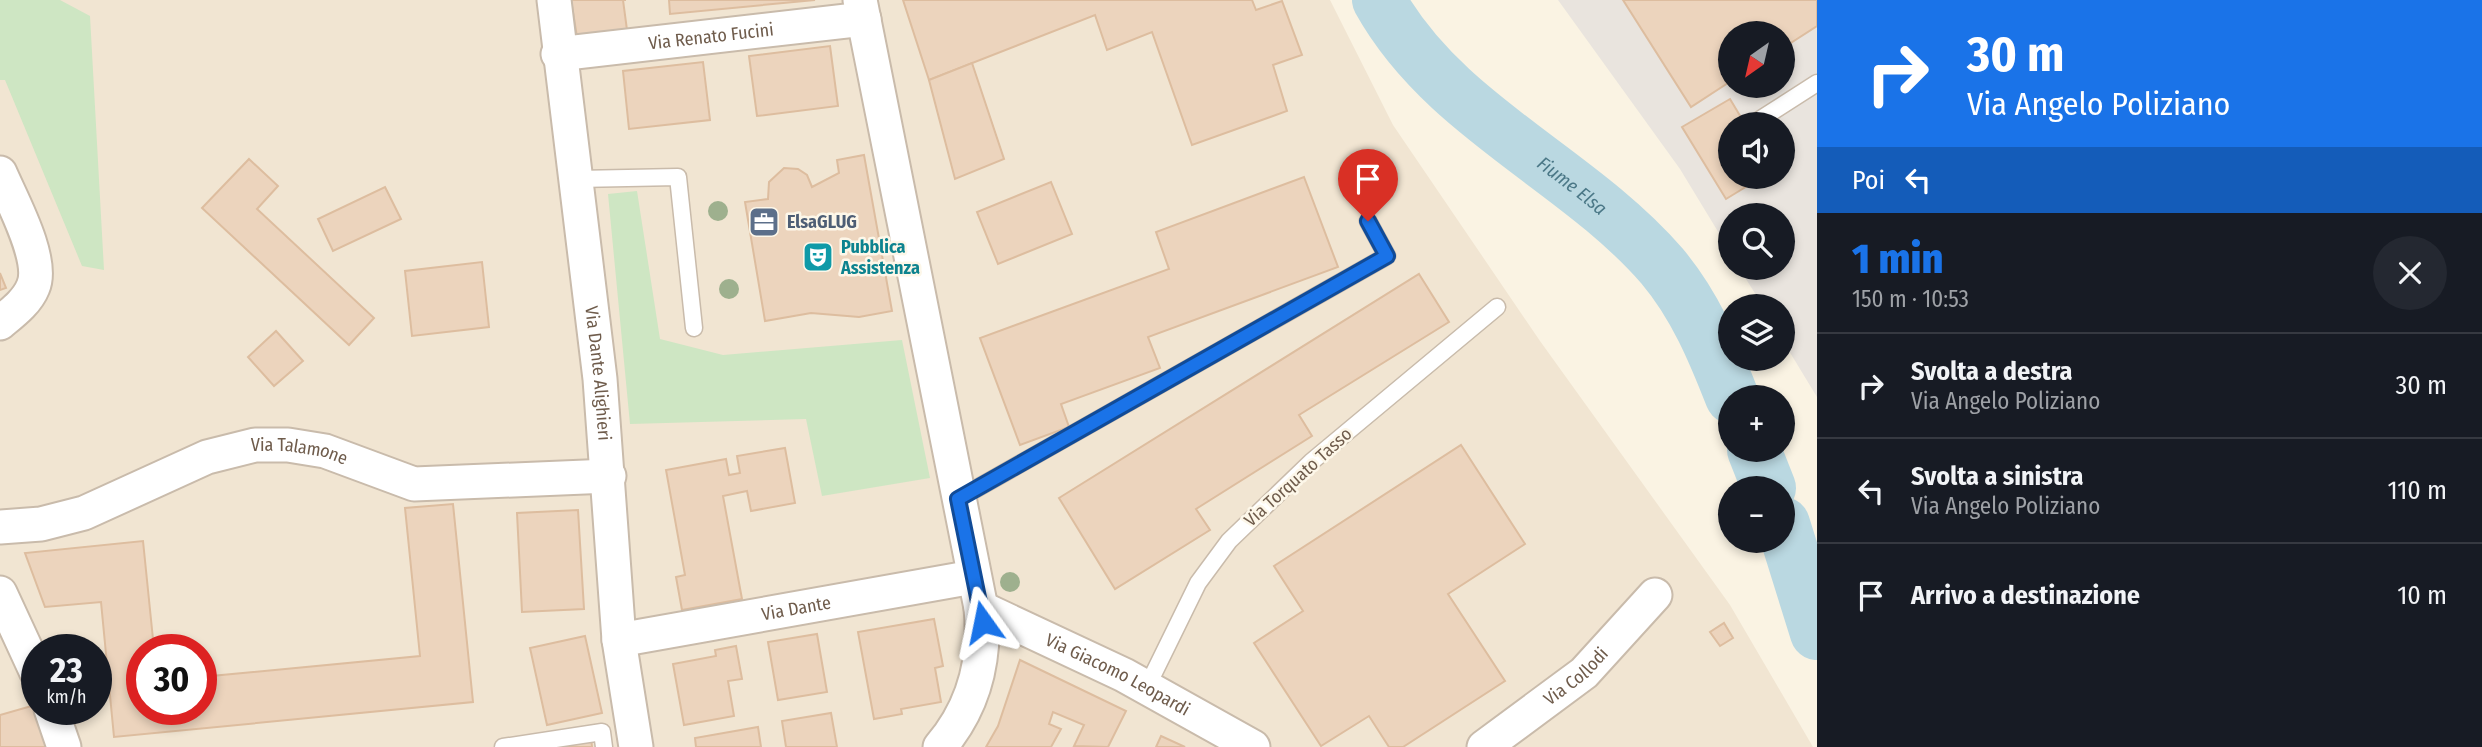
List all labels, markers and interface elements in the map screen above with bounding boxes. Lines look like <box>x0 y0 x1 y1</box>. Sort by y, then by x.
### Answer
street label: Via Renato Fucini <box>647 18 775 55</box>
north arrow <box>1718 21 1796 98</box>
map controls <box>1718 21 1795 553</box>
text: 30 m <box>1967 25 2065 84</box>
icon: right <box>1852 28 1943 119</box>
text: Via Angelo Poliziano <box>1967 85 2230 123</box>
button: sound <box>1718 112 1795 189</box>
pin <box>1338 149 1398 221</box>
water label: Fiume Elsa <box>1533 151 1612 220</box>
icon: arrive <box>1349 160 1387 198</box>
icon: left <box>1899 161 1937 199</box>
text: Poi <box>1852 165 1885 196</box>
button: search <box>1718 203 1795 280</box>
office icon: ElsaGLUG <box>747 205 781 239</box>
place label: ElsaGLUG <box>787 211 857 233</box>
text: 1 min <box>1852 234 1943 284</box>
place label: Pubblica Assistenza <box>840 236 920 279</box>
button: close <box>2373 236 2447 310</box>
theatre icon: Pubblica Assistenza <box>801 240 835 274</box>
text: 150 m · 10:53 <box>1852 285 1969 313</box>
button: layers <box>1718 294 1795 371</box>
street label: Via Dante Alighieri <box>580 305 615 441</box>
text: Svolta a destra <box>1911 356 2072 387</box>
icon: right <box>1852 367 1890 405</box>
text: 30 m <box>2396 370 2447 401</box>
button: + <box>1718 385 1795 462</box>
text: Via Angelo Poliziano <box>1911 387 2100 415</box>
street label: Via Torquato Tasso <box>1240 423 1356 531</box>
street label: Via Talamone <box>251 434 351 469</box>
text: Svolta a sinistra <box>1911 461 2083 492</box>
icon: left <box>1852 472 1890 510</box>
text: 110 m <box>2387 475 2447 506</box>
button: − <box>1718 476 1795 553</box>
text: Via Angelo Poliziano <box>1911 492 2100 520</box>
icon: arrive <box>1852 577 1890 615</box>
text: Arrivo a destinazione <box>1911 580 2140 611</box>
text: 10 m <box>2397 580 2447 611</box>
position arrow <box>946 585 1020 659</box>
street label: Via Dante <box>760 591 833 625</box>
street label: Via Giacomo Leopardi <box>1042 629 1194 720</box>
speed limit sign: 30 <box>126 634 217 725</box>
street label: Via Collodi <box>1539 643 1613 710</box>
text: 23 <box>50 649 83 691</box>
text: km/h <box>46 686 87 708</box>

